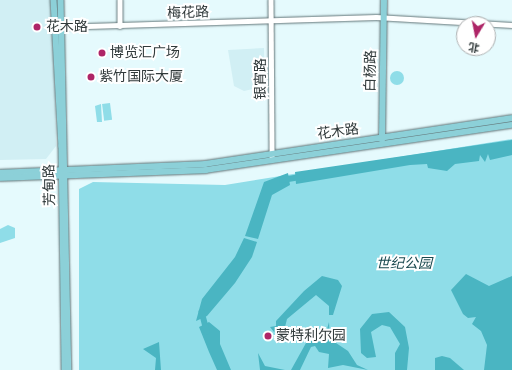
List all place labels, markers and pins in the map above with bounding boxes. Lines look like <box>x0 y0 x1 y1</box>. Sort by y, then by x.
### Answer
place label: 花木路 <box>46 19 88 35</box>
marker: 花木路 <box>31 21 43 33</box>
place label: 博览汇广场 <box>110 45 180 61</box>
marker: 博览汇广场 <box>97 48 107 58</box>
place label: 紫竹国际大厦 <box>99 69 183 85</box>
marker: 紫竹国际大厦 <box>86 72 96 82</box>
place label: 蒙特利尔园 <box>276 328 346 344</box>
marker: 蒙特利尔园 <box>263 331 273 341</box>

